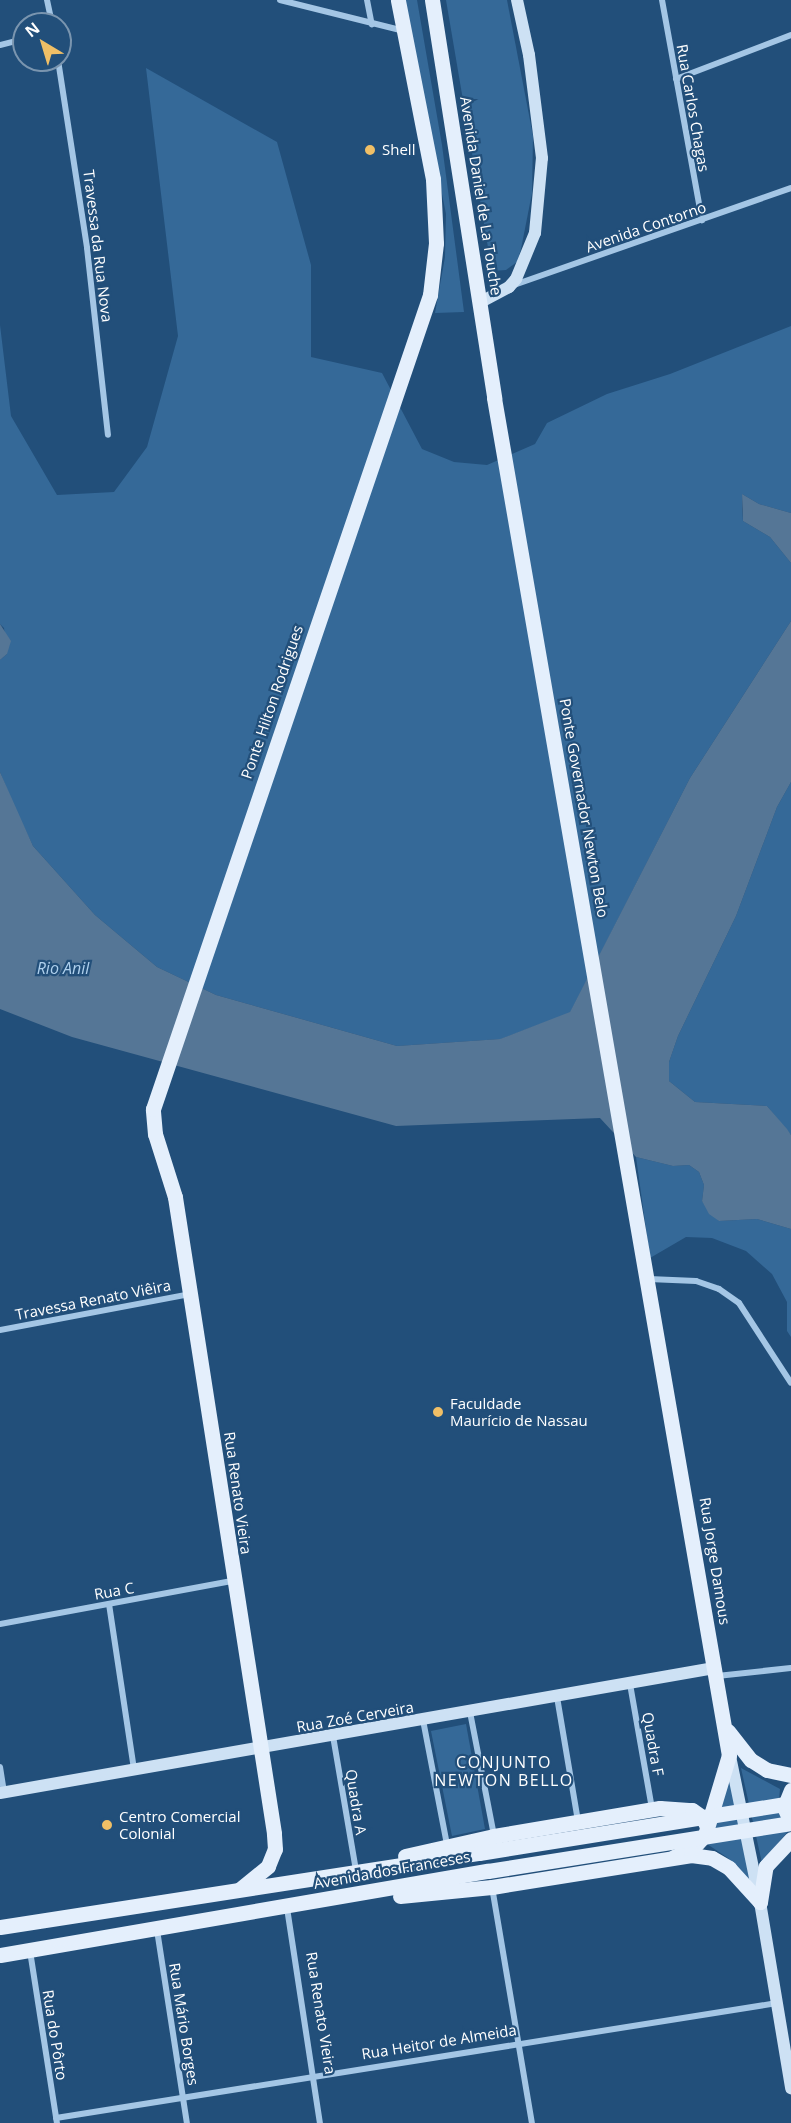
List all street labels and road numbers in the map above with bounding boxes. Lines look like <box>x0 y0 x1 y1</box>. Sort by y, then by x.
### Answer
street label: Rua Carlos Chagas <box>673 43 713 173</box>
street label: Avenida Daniel de La Touche <box>456 95 506 297</box>
street label: Travessa da Rua Nova <box>80 169 116 323</box>
street label: Avenida Contorno <box>583 198 709 256</box>
street label: Ponte Hilton Rodrigues <box>237 623 307 781</box>
street label: Ponte Governador Newton Belo <box>556 697 612 919</box>
street label: Travessa Renato Viêira <box>14 1276 172 1324</box>
street label: Rua Renato Vieira <box>220 1431 256 1555</box>
street label: Rua Jorge Damous <box>696 1496 734 1626</box>
street label: Rua C <box>93 1579 135 1603</box>
street label: Rua Zoé Cerveira <box>295 1698 415 1736</box>
street label: Quadra F <box>639 1711 667 1777</box>
street label: Quadra A <box>342 1768 370 1836</box>
street label: Avenida dos Franceses <box>312 1847 472 1893</box>
street label: Rua Renato Vieira <box>302 1951 340 2075</box>
street label: Rua Mário Borges <box>165 1961 203 2087</box>
street label: Rua do Pôrto <box>39 1988 71 2082</box>
street label: Rua Heitor de Almeida <box>360 2021 518 2063</box>

